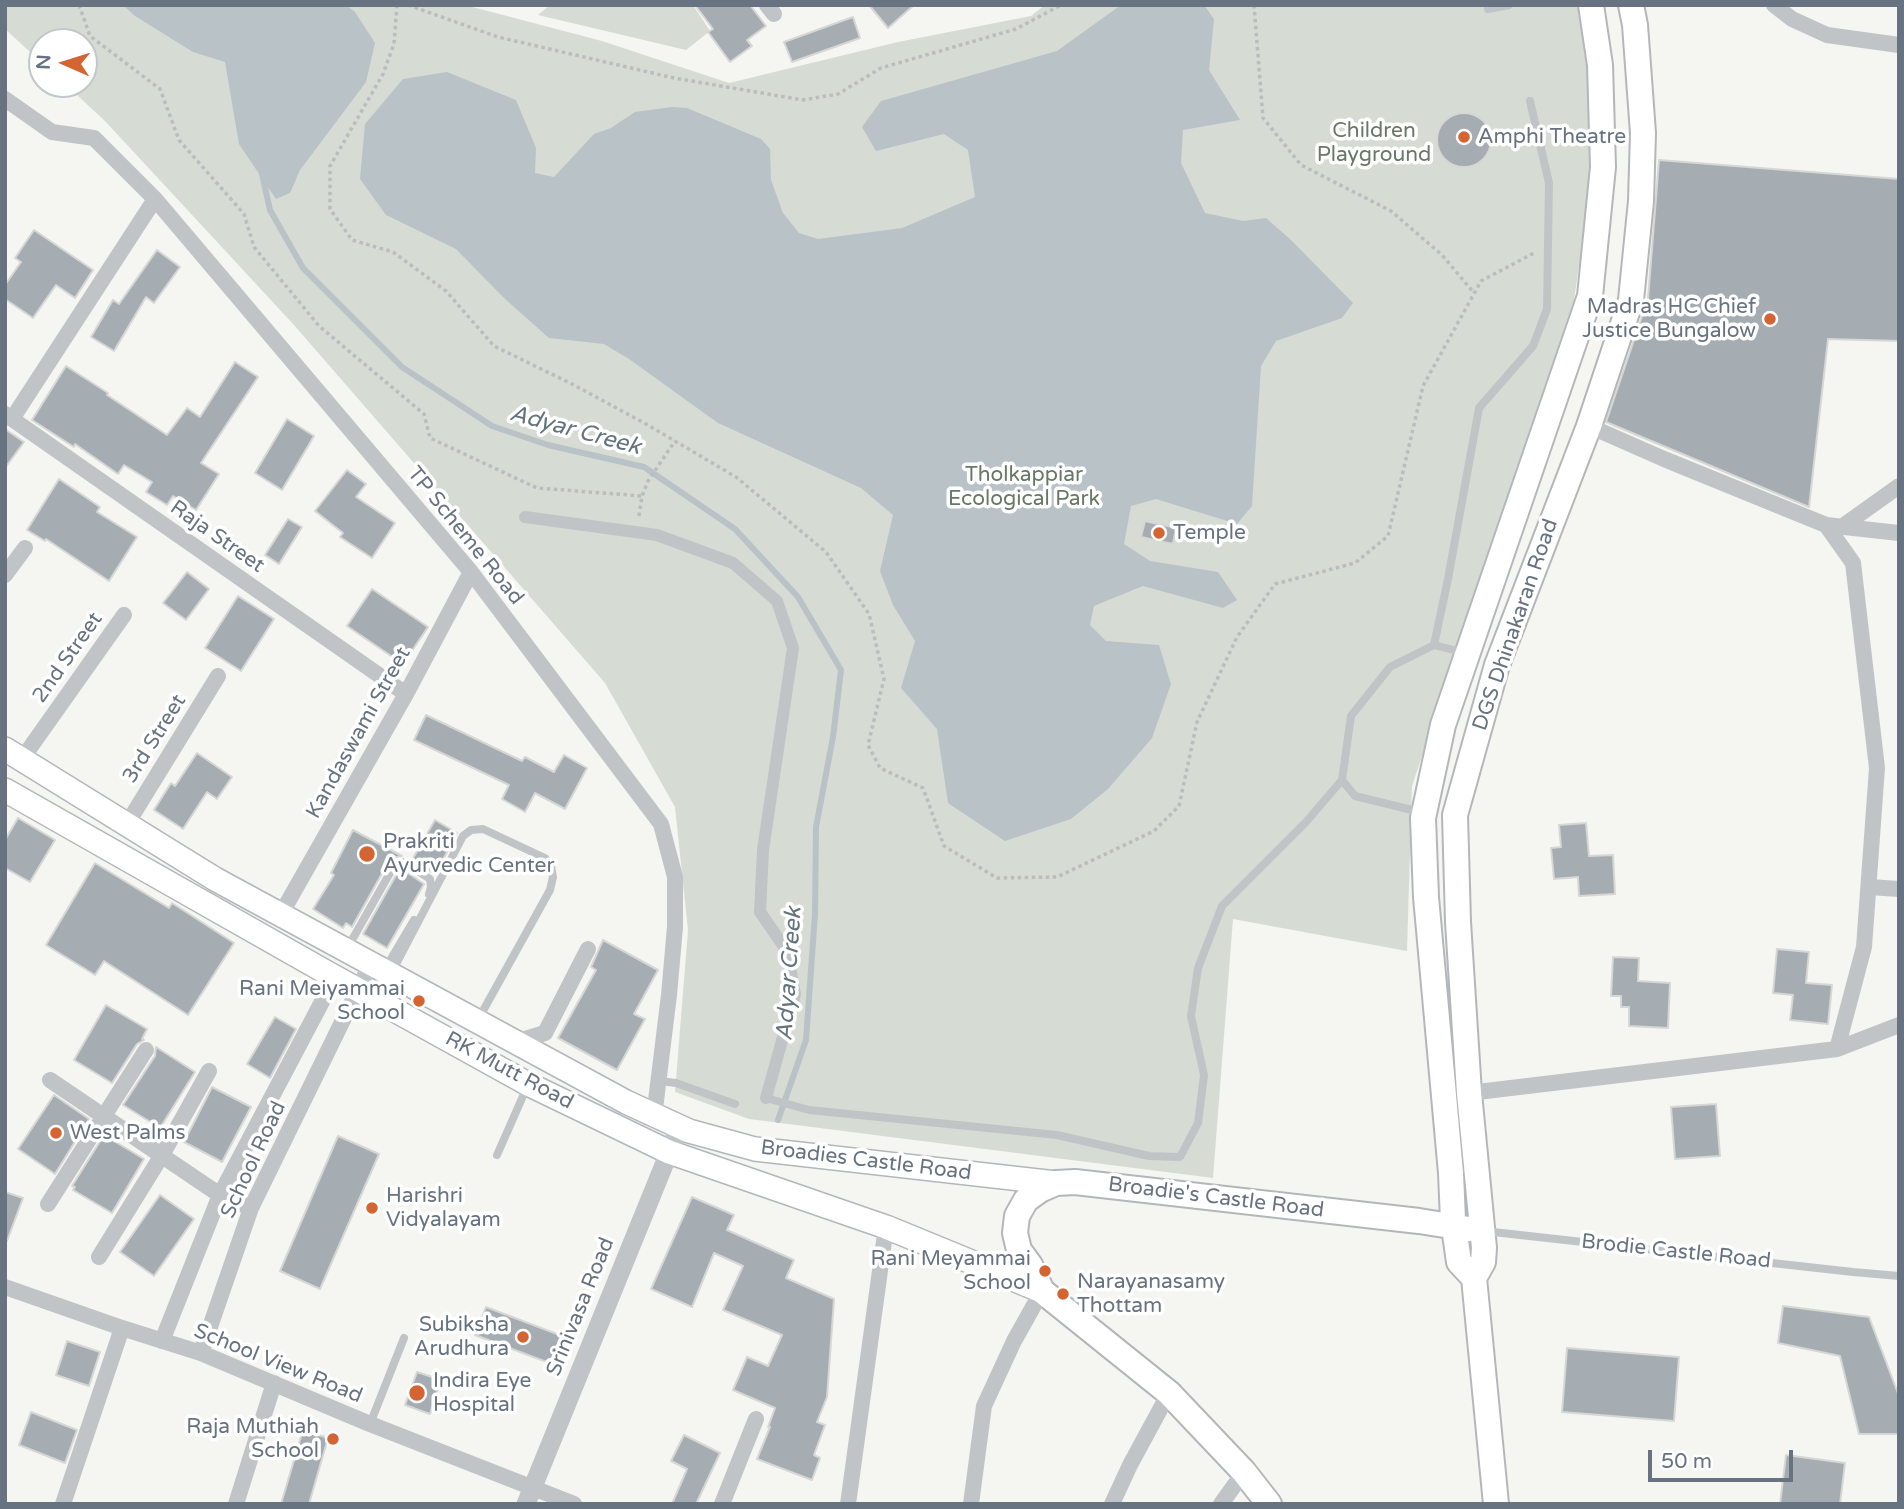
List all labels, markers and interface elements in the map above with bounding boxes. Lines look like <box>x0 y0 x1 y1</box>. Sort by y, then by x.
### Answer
north arrow <box>28 28 98 98</box>
text: N <box>33 54 55 70</box>
park label: Children Playground <box>1317 118 1431 168</box>
place label: Amphi Theatre <box>1478 124 1626 150</box>
marker: Amphi Theatre <box>1456 129 1472 145</box>
place label: Madras HC Chief Justice Bungalow <box>1582 294 1756 344</box>
marker: Madras HC Chief Justice Bungalow <box>1762 311 1778 327</box>
water label: Adyar Creek <box>507 400 643 462</box>
street label: TP Scheme Road <box>402 462 528 610</box>
park label: Tholkappiar Ecological Park <box>948 462 1100 512</box>
street label: Raja Street <box>165 495 269 579</box>
street label: DGS Dhinakaran Road <box>1468 516 1564 734</box>
place label: Temple <box>1173 520 1246 546</box>
marker: Temple <box>1151 525 1167 541</box>
street label: 2nd Street <box>28 608 108 708</box>
street label: Kandaswami Street <box>301 643 417 823</box>
street label: 3rd Street <box>118 690 192 788</box>
place label: Prakriti Ayurvedic Center <box>383 829 555 879</box>
marker: Prakriti Ayurvedic Center <box>357 844 377 864</box>
water label: Adyar Creek <box>772 906 808 1042</box>
place label: Rani Meiyammai School <box>239 976 405 1026</box>
marker: Rani Meiyammai School <box>411 993 427 1009</box>
street label: RK Mutt Road <box>441 1027 577 1115</box>
street label: School Road <box>216 1098 292 1222</box>
place label: West Palms <box>70 1120 186 1146</box>
marker: West Palms <box>48 1125 64 1141</box>
street label: Broadies Castle Road <box>759 1136 973 1186</box>
street label: Broadie's Castle Road <box>1107 1172 1325 1224</box>
place label: Harishri Vidyalayam <box>386 1183 501 1233</box>
marker: Harishri Vidyalayam <box>364 1200 380 1216</box>
street label: Brodie Castle Road <box>1580 1230 1772 1274</box>
street label: Srinivasa Road <box>542 1234 620 1380</box>
place label: Rani Meyammai School <box>870 1246 1031 1296</box>
marker: Rani Meyammai School <box>1037 1263 1053 1279</box>
place label: Narayanasamy Thottam <box>1077 1269 1225 1319</box>
marker: Narayanasamy Thottam <box>1055 1286 1071 1302</box>
place label: Subiksha Arudhura <box>414 1312 509 1362</box>
street label: School View Road <box>190 1319 366 1409</box>
marker: Subiksha Arudhura <box>515 1329 531 1345</box>
place label: Indira Eye Hospital <box>433 1368 531 1418</box>
marker: Indira Eye Hospital <box>407 1383 427 1403</box>
place label: Raja Muthiah School <box>186 1414 319 1464</box>
marker: Raja Muthiah School <box>325 1431 341 1447</box>
scale bar <box>1652 1436 1797 1480</box>
text: 50 m <box>1661 1449 1712 1474</box>

